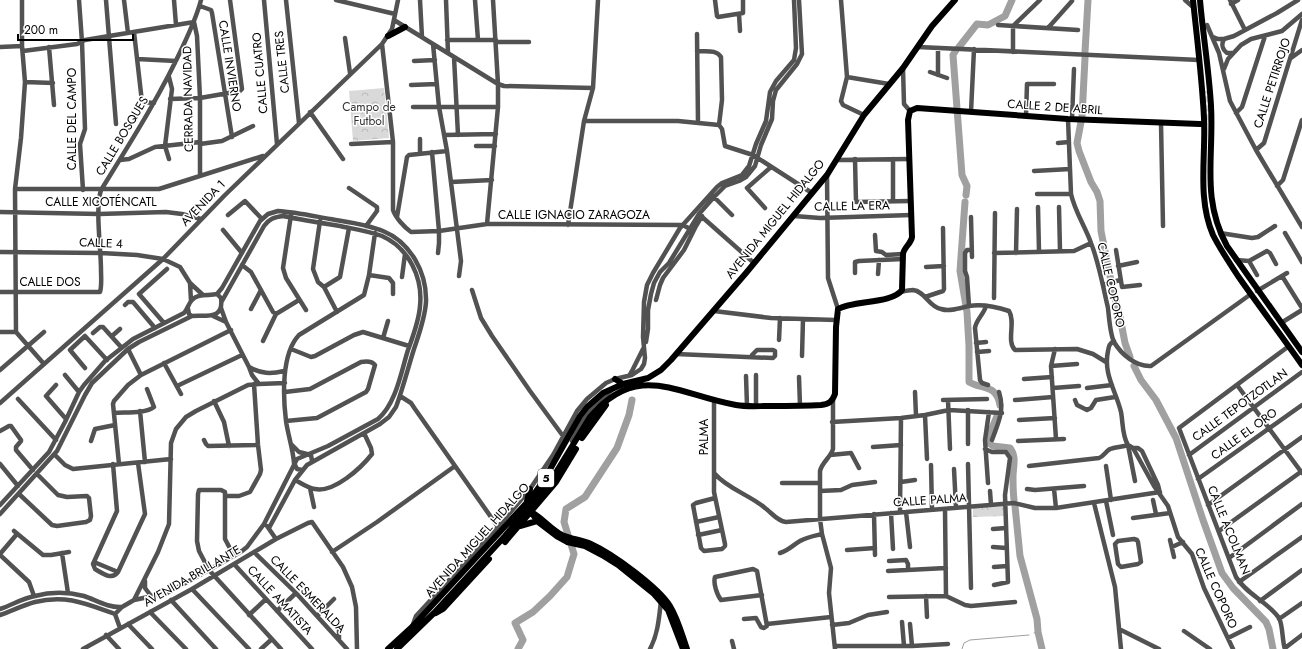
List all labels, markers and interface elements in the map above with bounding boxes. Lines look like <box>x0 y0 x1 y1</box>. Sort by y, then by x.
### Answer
scale bar <box>18 16 133 42</box>
street label: CALLE INVIERNO <box>214 19 246 113</box>
text: 200 m <box>24 21 58 39</box>
street label: CALLE TRES <box>270 30 294 94</box>
street label: CALLE CUATRO <box>247 32 273 114</box>
street label: CALLE PETIRROJO <box>1249 36 1295 130</box>
street label: CERRADA NAVIDAD <box>178 46 198 152</box>
street label: CALLE DEL CAMPO <box>63 68 81 170</box>
street label: CALLE BOSQUES <box>91 92 153 179</box>
street label: CALLE 2 DE ABRIL <box>1007 95 1104 119</box>
park label: Campo de Futbol <box>342 98 396 130</box>
street label: AVENIDA MIGUEL HIDALGO <box>721 155 829 283</box>
street label: AVENIDA 1 <box>176 176 230 230</box>
street label: CALLE XICOTÉNCATL <box>45 193 157 211</box>
street label: CALLE LA ERA <box>814 196 890 216</box>
street label: CALLE IGNACIO ZARAGOZA <box>498 206 650 224</box>
street label: CALLE 4 <box>79 233 123 253</box>
street label: CALLE COPORO <box>1092 241 1130 329</box>
street label: CALLE DOS <box>19 273 81 291</box>
street label: CALLE TEPOTZOTLAN <box>1188 364 1292 446</box>
street label: CALLE EL ORO <box>1207 404 1281 464</box>
street label: PALMA <box>695 419 713 455</box>
road number: 5 <box>538 469 554 487</box>
street label: AVENIDA MIGUEL HIDALGO <box>420 479 534 601</box>
street label: CALLE ACOLMAN <box>1203 483 1255 577</box>
street label: CALLE PALMA <box>893 488 967 512</box>
street label: AVENIDA BRILLANTE <box>140 541 244 611</box>
street label: CALLE COPORO <box>1190 545 1242 631</box>
street label: CALLE ESMERALDA <box>266 551 350 637</box>
street label: CALLE AMATISTA <box>243 561 317 639</box>

